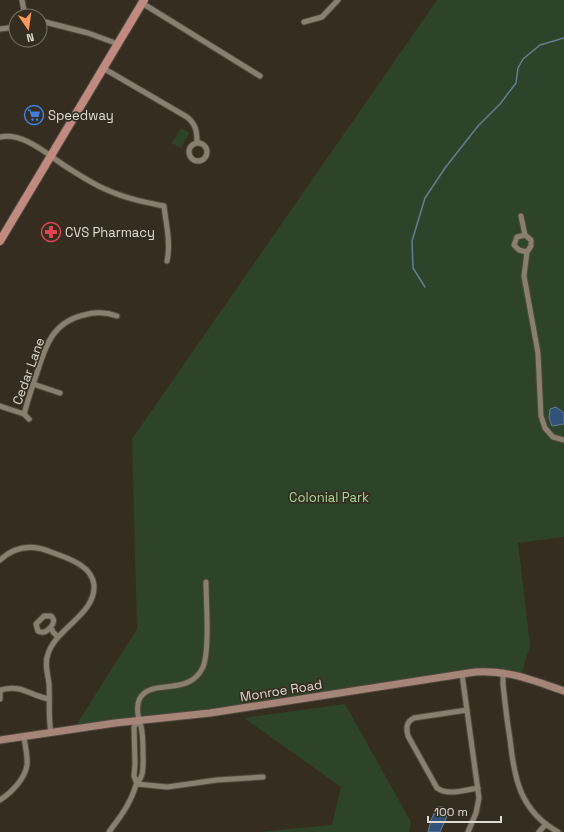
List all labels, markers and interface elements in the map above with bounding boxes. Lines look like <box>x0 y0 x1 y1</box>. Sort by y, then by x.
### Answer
north arrow <box>8 8 48 48</box>
text: N <box>25 30 35 45</box>
supermarket icon: Speedway <box>23 104 45 126</box>
place label: Speedway <box>48 107 114 124</box>
pharmacy icon: CVS Pharmacy <box>40 221 62 243</box>
place label: CVS Pharmacy <box>65 224 155 241</box>
street label: Cedar Lane <box>8 335 48 407</box>
park label: Colonial Park <box>289 489 369 506</box>
street label: Monroe Road <box>239 676 323 705</box>
scale bar <box>428 798 501 824</box>
text: 100 m <box>434 804 468 820</box>

